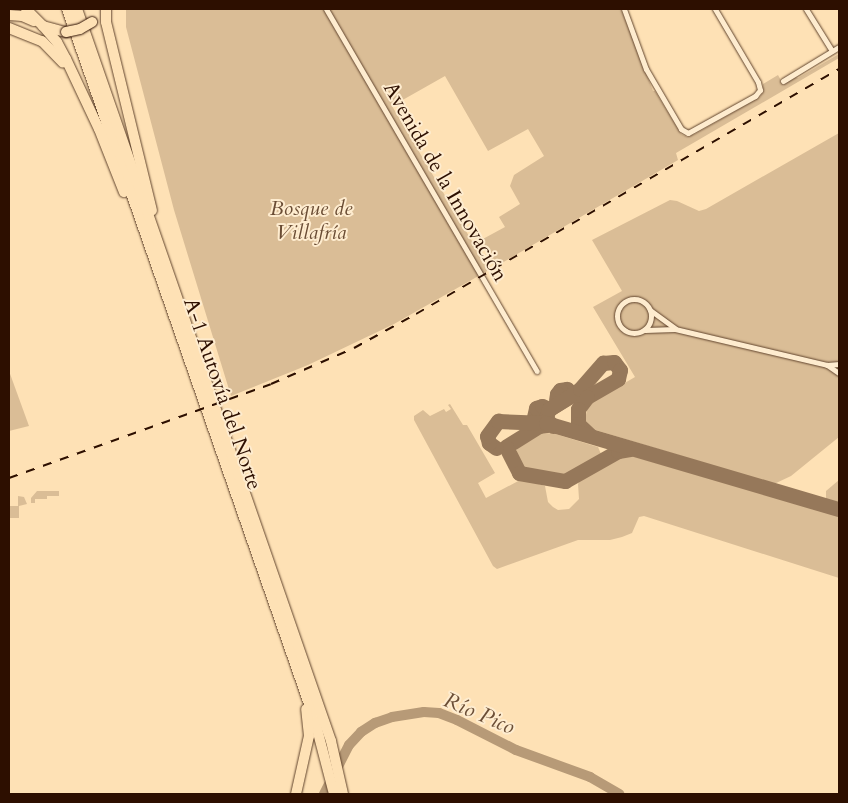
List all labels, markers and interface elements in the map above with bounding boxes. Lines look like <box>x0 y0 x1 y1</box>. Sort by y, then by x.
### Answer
street label: Avenida de la Innovación <box>378 78 512 286</box>
park label: Bosque de Villafría <box>270 196 352 246</box>
street label: A-1 Autovía del Norte <box>177 295 267 493</box>
water label: Río Pico <box>440 687 518 741</box>

